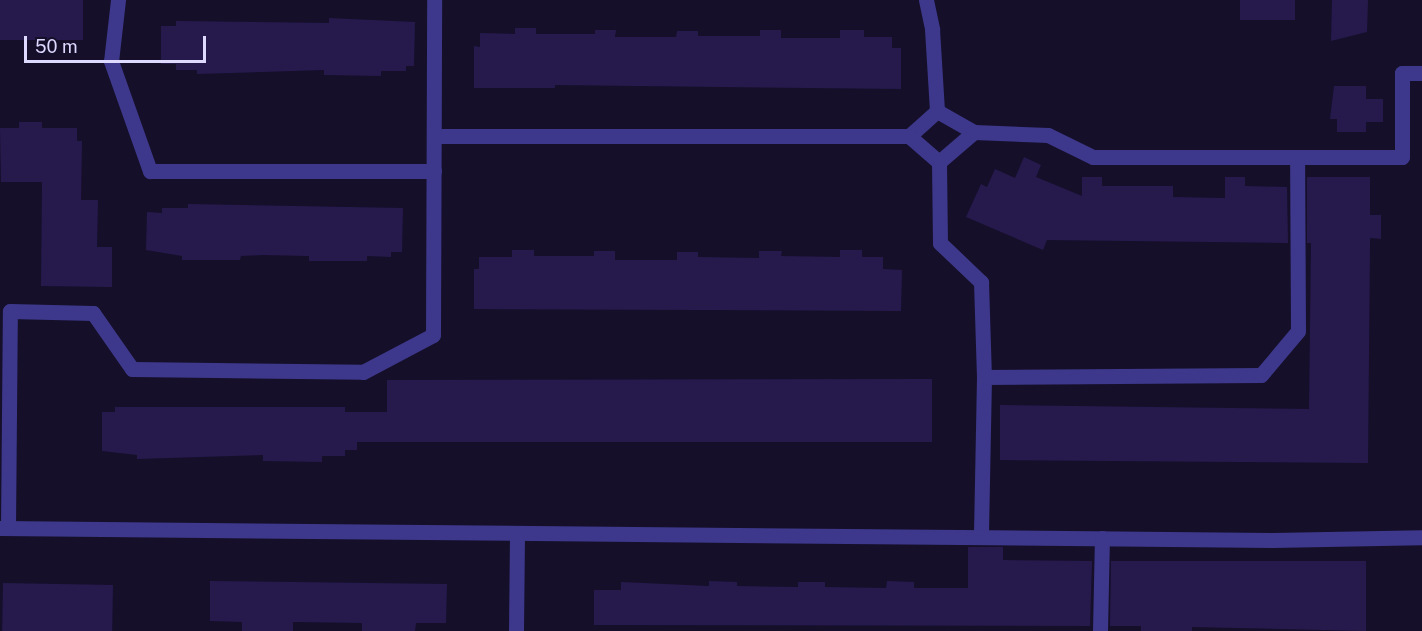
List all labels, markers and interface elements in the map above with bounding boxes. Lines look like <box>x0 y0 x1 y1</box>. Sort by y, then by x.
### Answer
scale bar <box>27 24 208 62</box>
text: 50 m <box>35 36 78 57</box>

